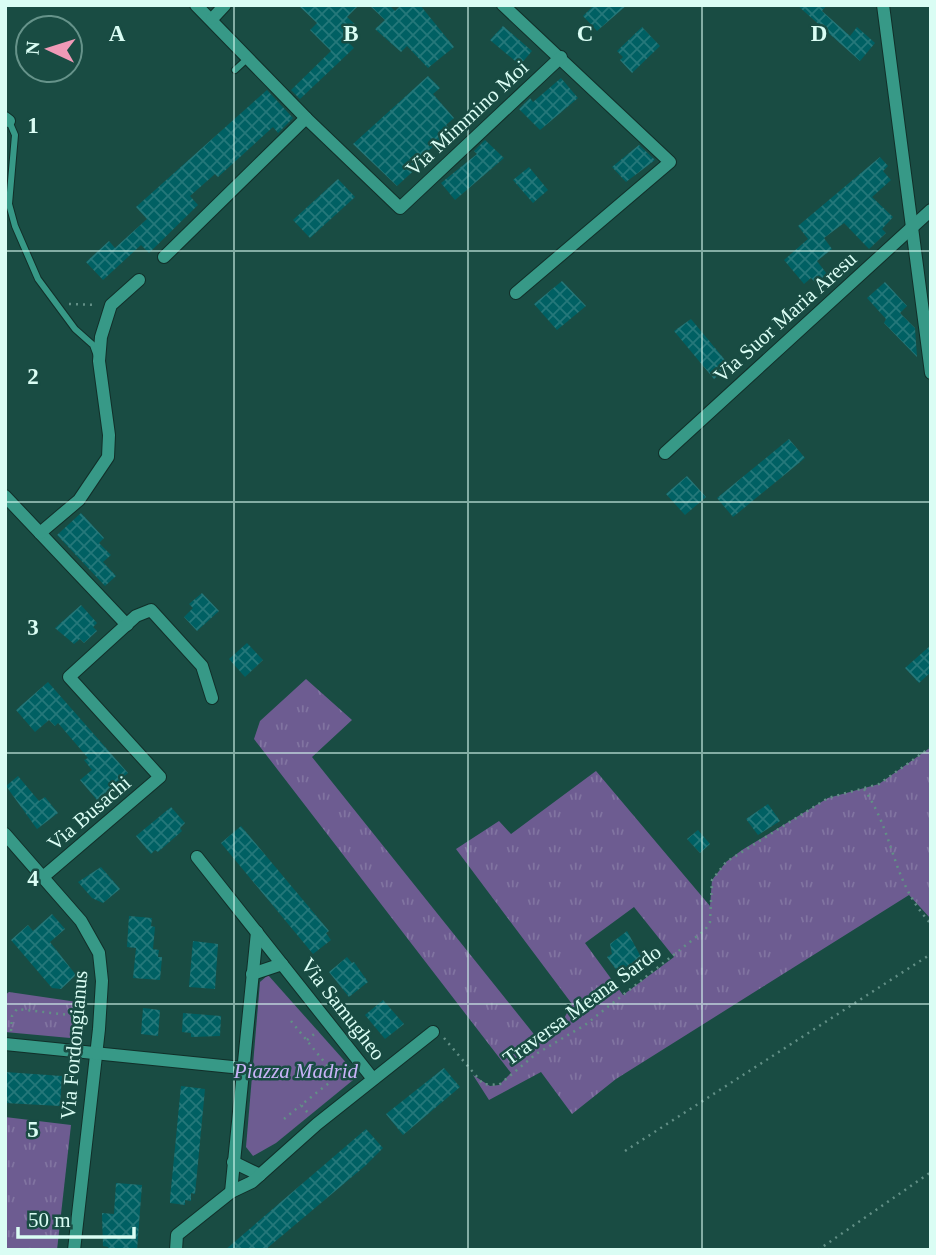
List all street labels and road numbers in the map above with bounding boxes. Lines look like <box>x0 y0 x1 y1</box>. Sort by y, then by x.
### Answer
street label: Via Mimmino Moi <box>401 55 533 181</box>
street label: Via Suor Maria Aresu <box>709 246 862 387</box>
street label: Via Busachi <box>43 770 135 856</box>
street label: Traversa Meana Sardo <box>498 940 666 1070</box>
street label: Via Samugheo <box>296 953 390 1065</box>
street label: Via Fordongianus <box>56 969 92 1121</box>

